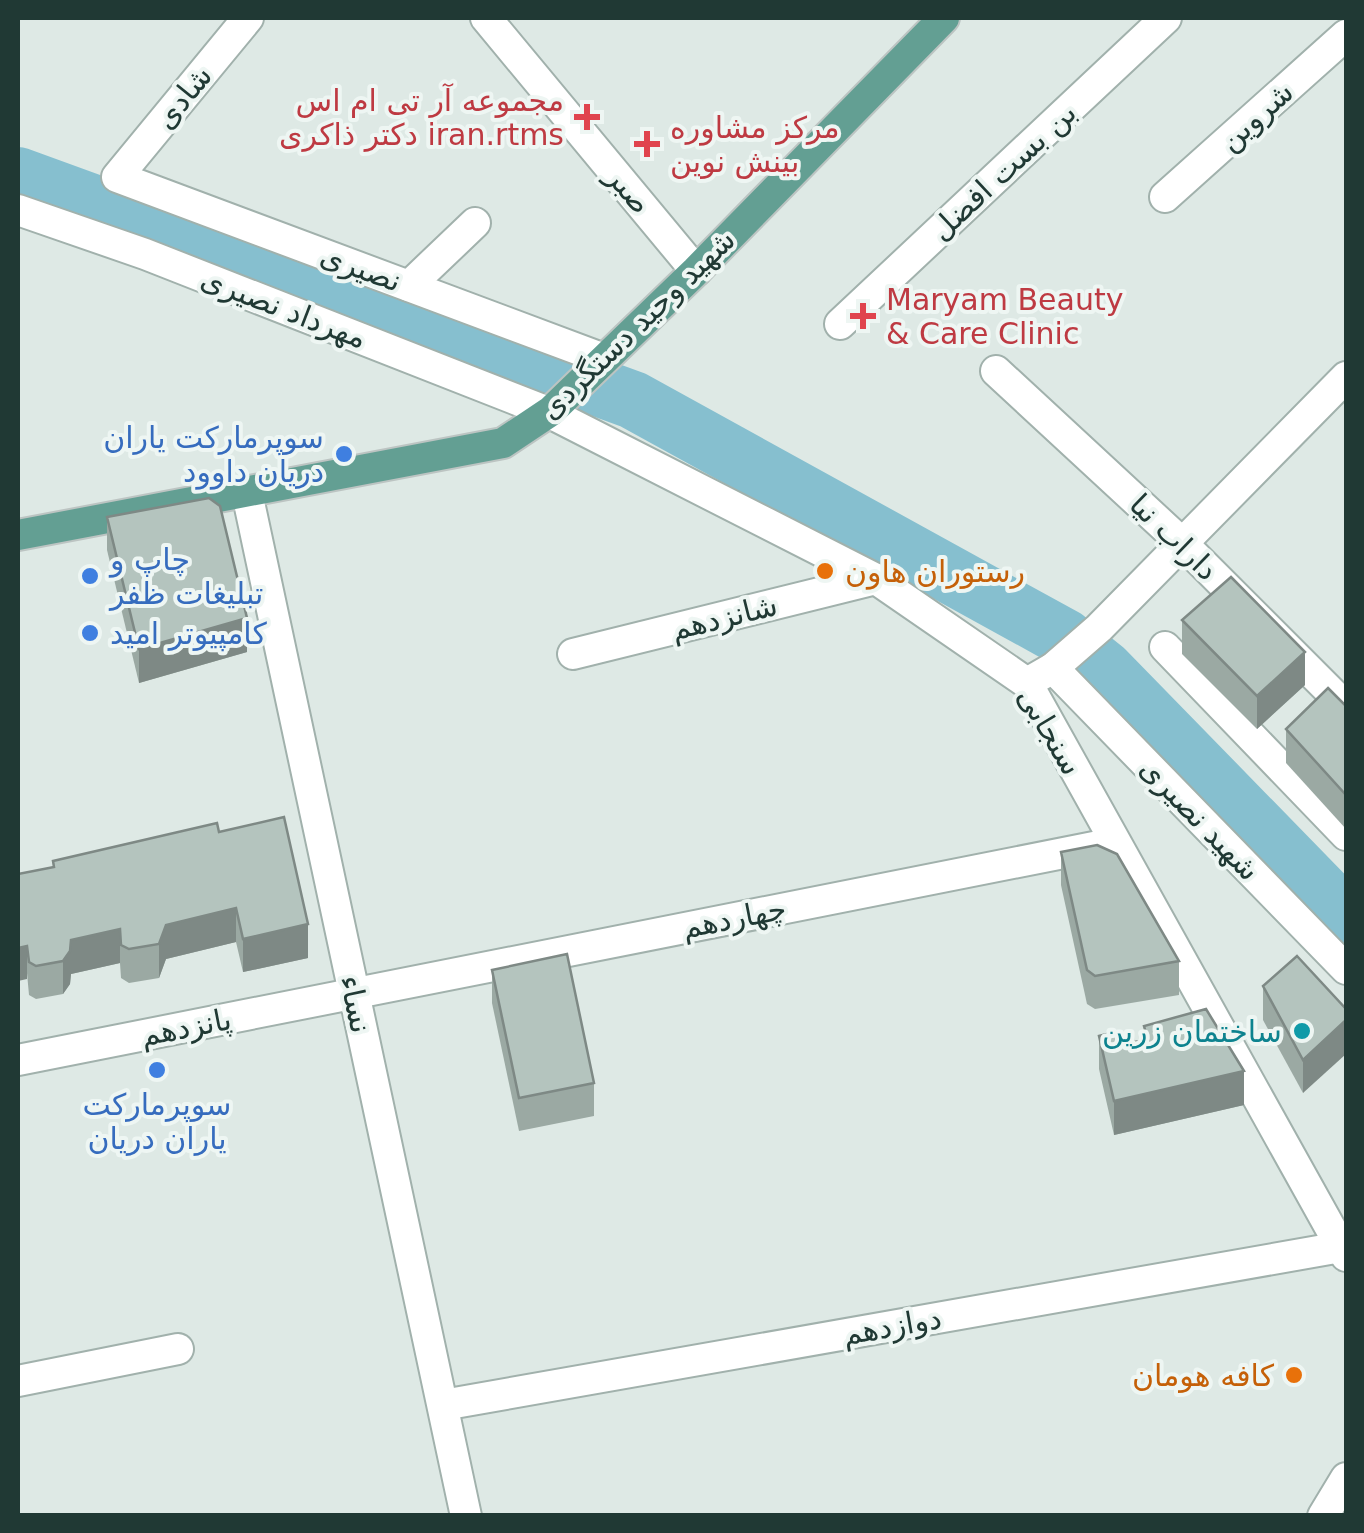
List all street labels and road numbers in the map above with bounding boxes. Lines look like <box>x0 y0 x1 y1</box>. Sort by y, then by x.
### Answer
street label: شادی <box>147 58 219 136</box>
street label: شروین <box>1212 74 1301 159</box>
street label: بن بست افضل <box>923 95 1083 247</box>
street label: صبر <box>598 158 659 221</box>
street label: شهید وحید دستگردی <box>532 222 743 427</box>
street label: نصیری <box>316 237 406 299</box>
street label: مهرداد نصیری <box>196 260 372 357</box>
street label: داراب نیا <box>1123 487 1225 587</box>
street label: شانزدهم <box>667 587 781 648</box>
street label: سنجابی <box>1010 681 1090 781</box>
street label: شهید نصیری <box>1132 750 1267 888</box>
street label: چهاردهم <box>679 891 789 946</box>
street label: نساء <box>333 972 379 1036</box>
street label: پانزدهم <box>138 1001 234 1054</box>
street label: دوازدهم <box>840 1300 944 1353</box>

